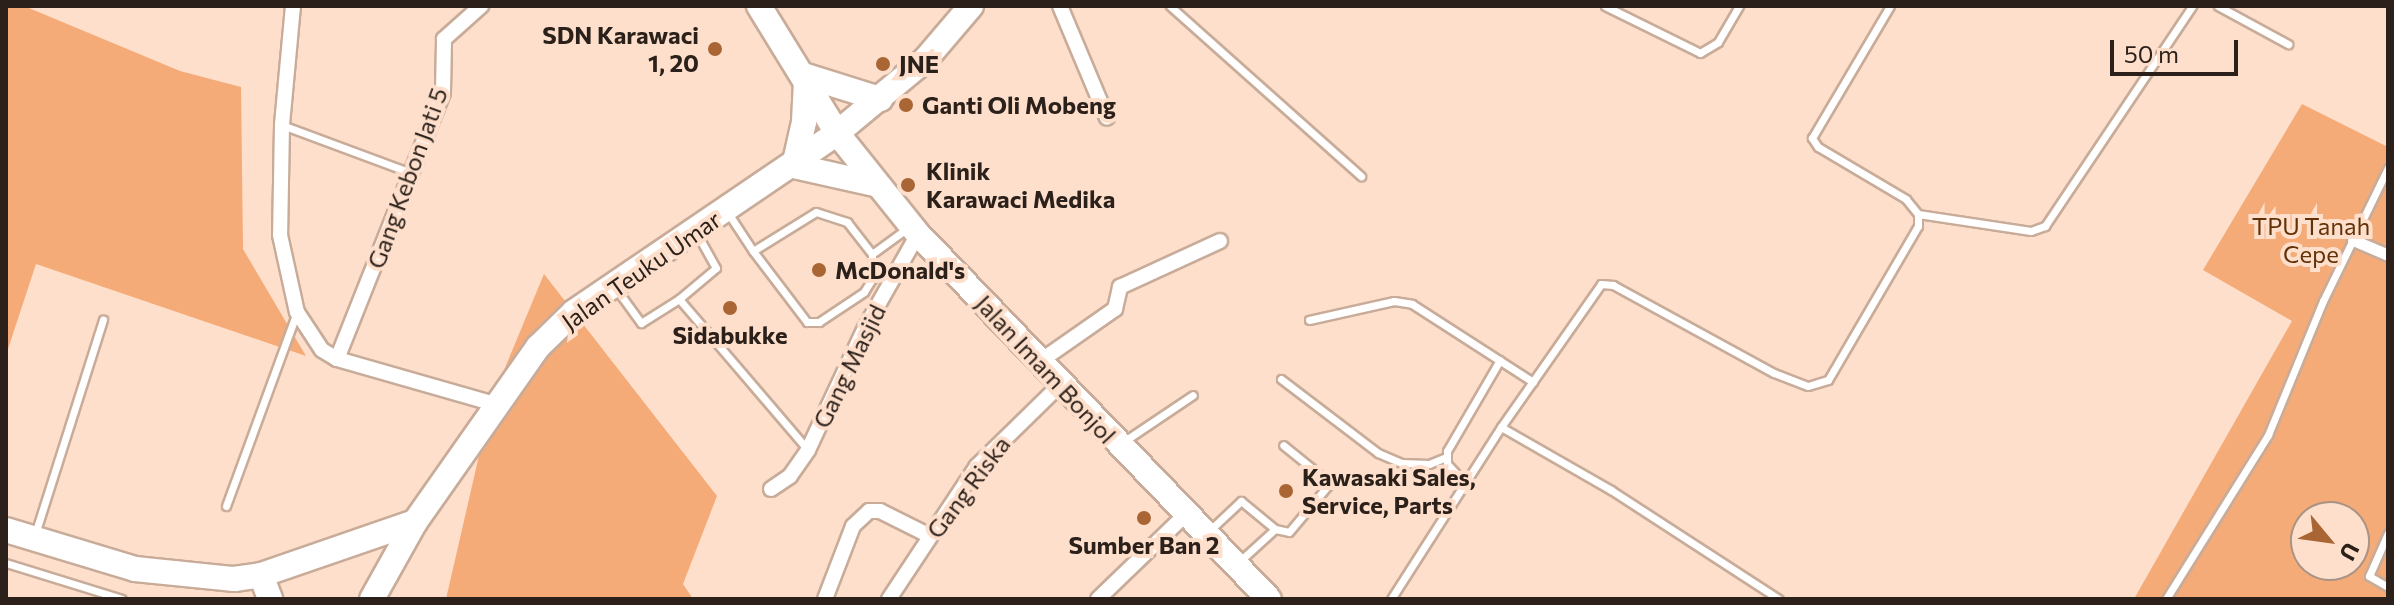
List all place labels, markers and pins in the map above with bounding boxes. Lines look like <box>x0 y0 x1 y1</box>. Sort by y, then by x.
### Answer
place label: SDN Karawaci 1, 20 <box>542 21 699 77</box>
marker: SDN Karawaci 1, 20 <box>706 40 724 58</box>
place label: JNE <box>899 50 939 78</box>
marker: JNE <box>874 55 892 73</box>
place label: Ganti Oli Mobeng <box>922 91 1116 119</box>
marker: Ganti Oli Mobeng <box>897 96 915 114</box>
place label: Klinik Karawaci Medika <box>926 157 1115 213</box>
marker: Klinik Karawaci Medika <box>897 174 919 196</box>
place label: McDonald's <box>835 256 965 284</box>
marker: McDonald's <box>810 261 828 279</box>
marker: Sidabukke <box>721 299 739 317</box>
place label: Sidabukke <box>672 321 788 349</box>
place label: Kawasaki Sales, Service, Parts <box>1302 463 1476 519</box>
marker: Kawasaki Sales, Service, Parts <box>1277 482 1295 500</box>
marker: Sumber Ban 2 <box>1135 509 1153 527</box>
place label: Sumber Ban 2 <box>1068 531 1220 559</box>

